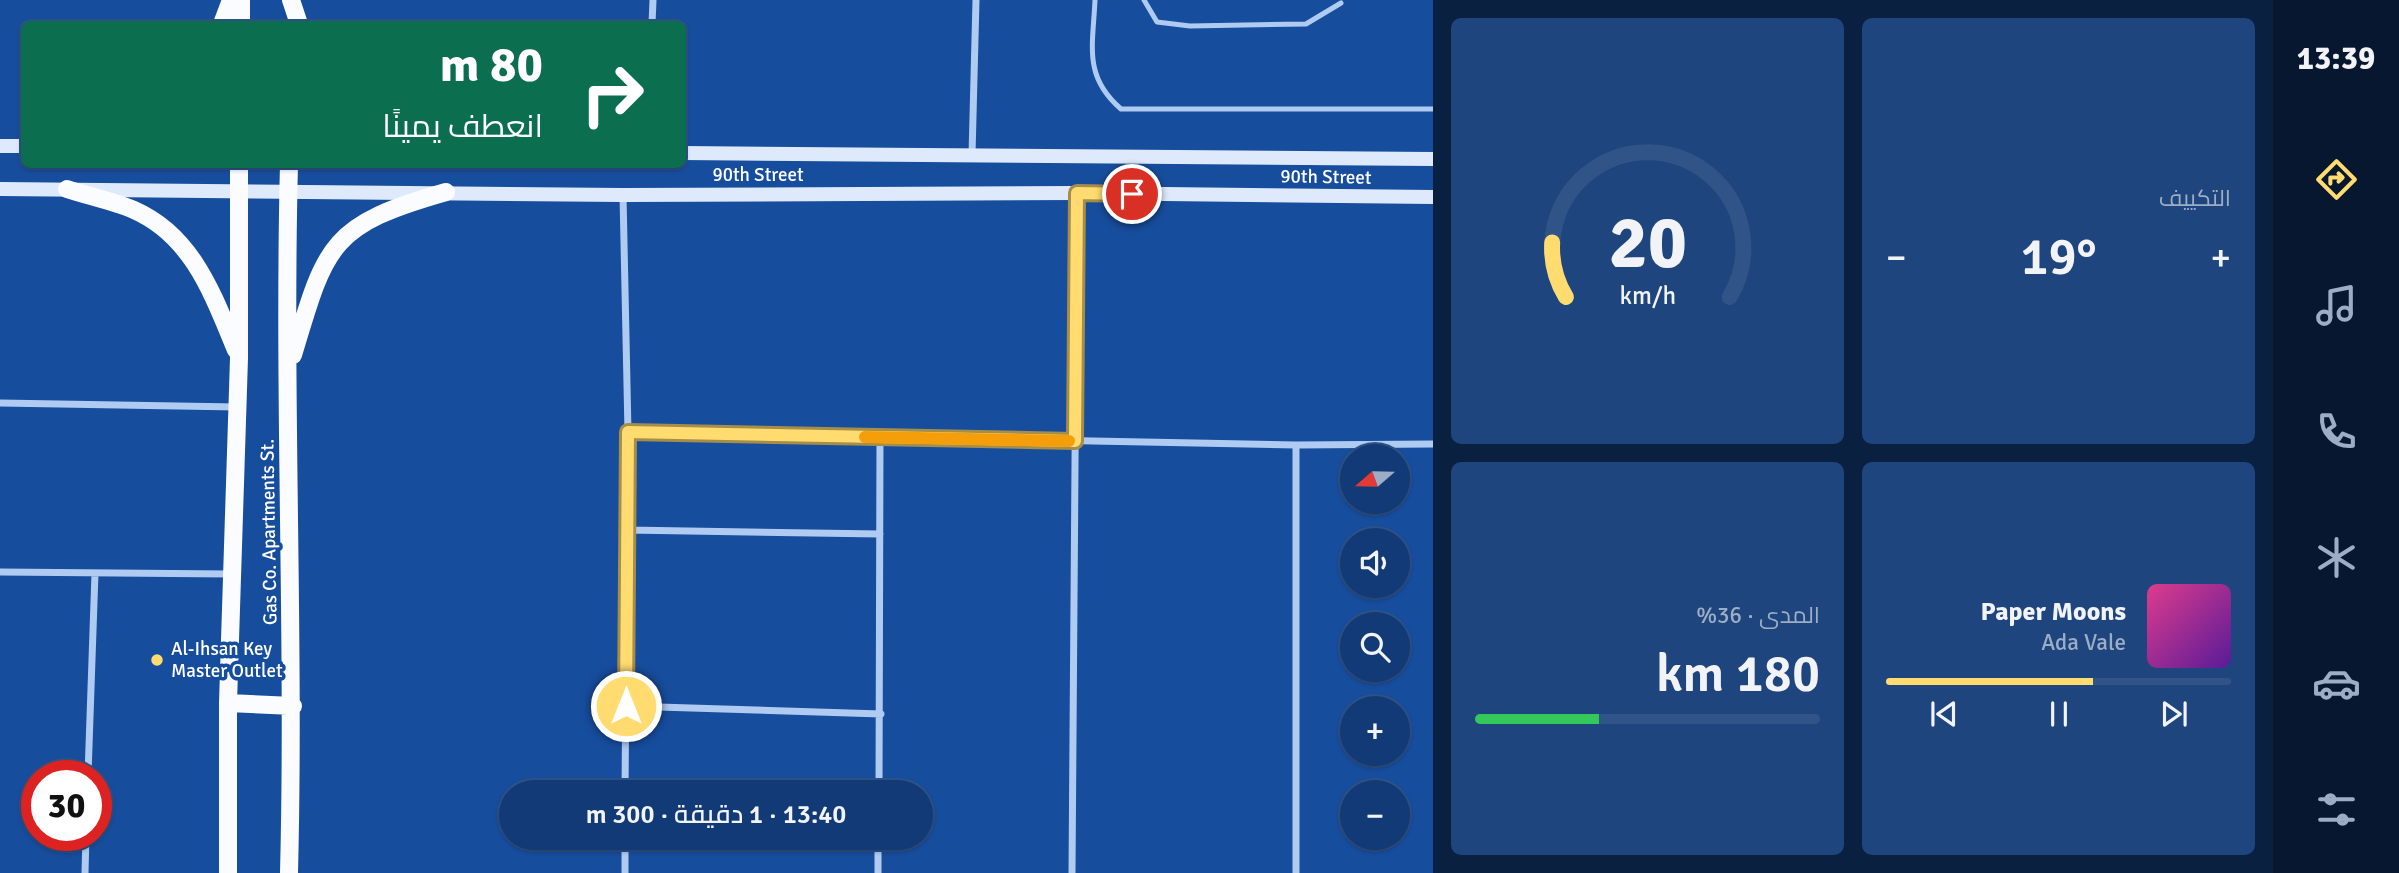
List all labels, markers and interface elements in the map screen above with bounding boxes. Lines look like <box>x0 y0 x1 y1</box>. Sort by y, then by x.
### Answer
text: 80 m <box>440 35 543 95</box>
text: 13:39 <box>2297 39 2375 78</box>
icon: right <box>567 49 658 140</box>
text: انعطف يمينًا <box>382 107 543 146</box>
icon: directions <box>2312 155 2361 204</box>
street label: 90th Street <box>712 163 804 187</box>
pin <box>1102 164 1162 224</box>
street label: 90th Street <box>1280 164 1372 190</box>
icon: arrive <box>1113 175 1151 213</box>
text: التكييف <box>2159 184 2231 213</box>
text: 20 <box>1608 199 1687 288</box>
text: 19° <box>2020 225 2097 289</box>
text: − <box>1886 234 1907 281</box>
text: + <box>2210 234 2231 281</box>
text: km/h <box>1619 280 1676 311</box>
icon: music <box>2312 281 2361 330</box>
icon: phone <box>2312 407 2361 456</box>
street label: Gas Co. Apartments St. <box>255 439 283 625</box>
north arrow <box>1340 444 1410 514</box>
map controls <box>1340 444 1410 850</box>
button: sound <box>1340 528 1410 598</box>
icon: climate <box>2312 533 2361 582</box>
text: Paper Moons <box>1980 596 2126 628</box>
text: المدى · 36% <box>1696 601 1820 630</box>
button: search <box>1340 612 1410 682</box>
text: Ada Vale <box>2041 628 2126 657</box>
place label: Al-Ihsan Key Master Outlet <box>171 637 283 683</box>
text: 180 km <box>1656 642 1820 706</box>
marker: Al-Ihsan Key Master Outlet <box>149 652 165 668</box>
icon: car <box>2312 659 2361 708</box>
position arrow <box>589 669 663 743</box>
icon: previous <box>1925 695 1963 733</box>
icon: pause <box>2040 695 2078 733</box>
icon: next <box>2155 695 2193 733</box>
button: + <box>1340 696 1410 766</box>
speed limit sign: 30 <box>21 760 112 851</box>
button: − <box>1340 780 1410 850</box>
icon: filters <box>2312 785 2361 834</box>
text: 13:40 · 1 دقيقة · 300 m <box>586 799 846 831</box>

